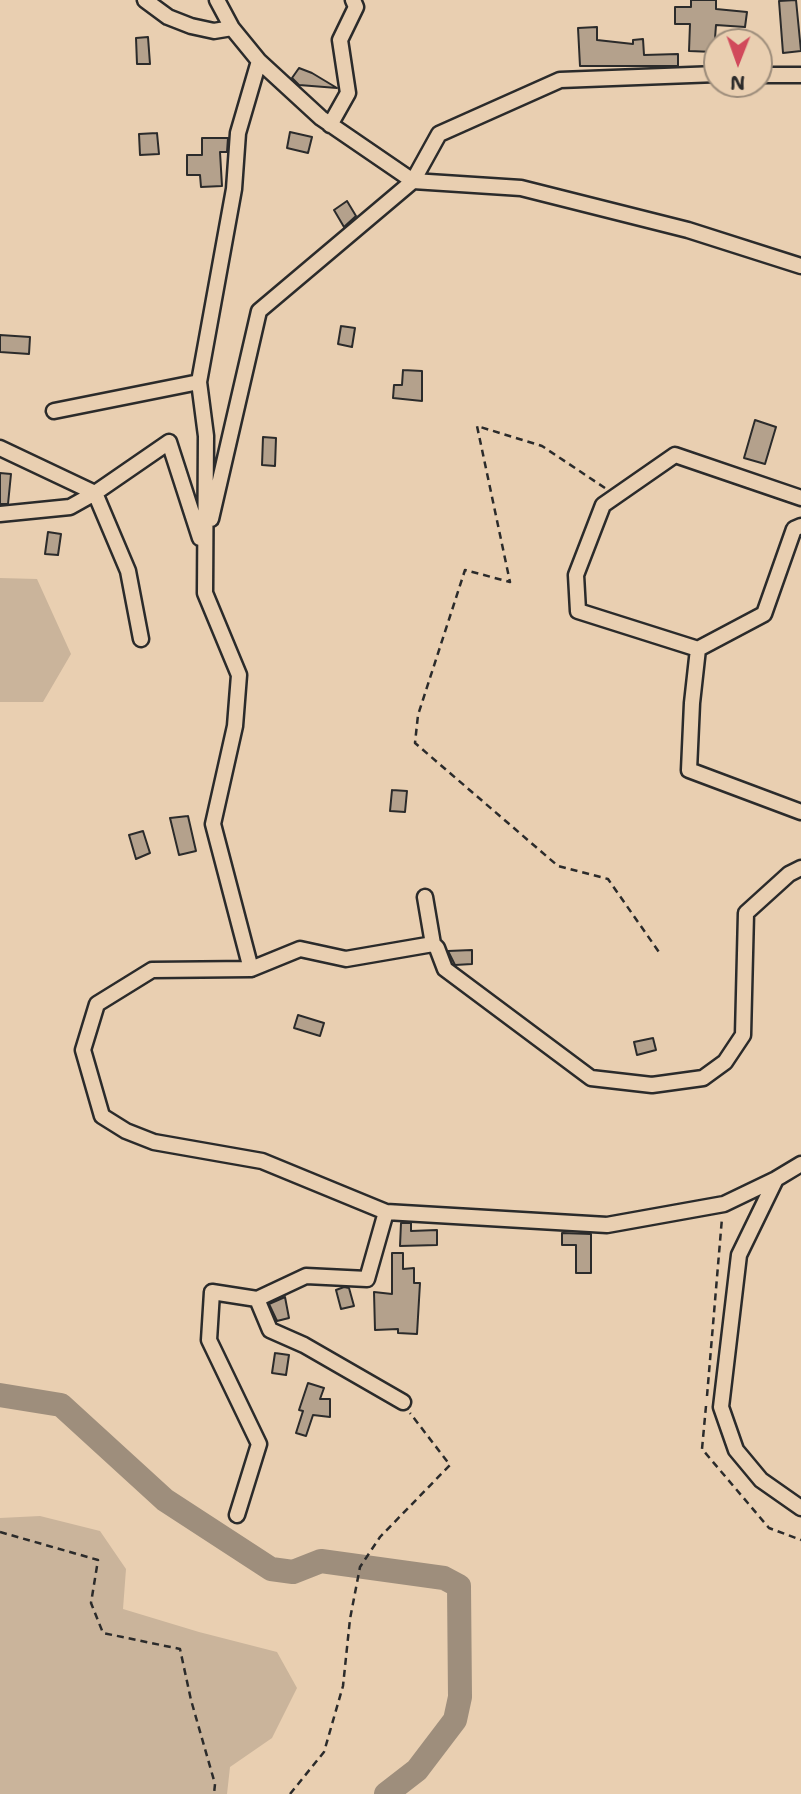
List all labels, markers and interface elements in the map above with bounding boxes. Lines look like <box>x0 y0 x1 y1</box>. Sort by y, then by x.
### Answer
north arrow <box>703 28 773 98</box>
text: N <box>730 70 745 95</box>

